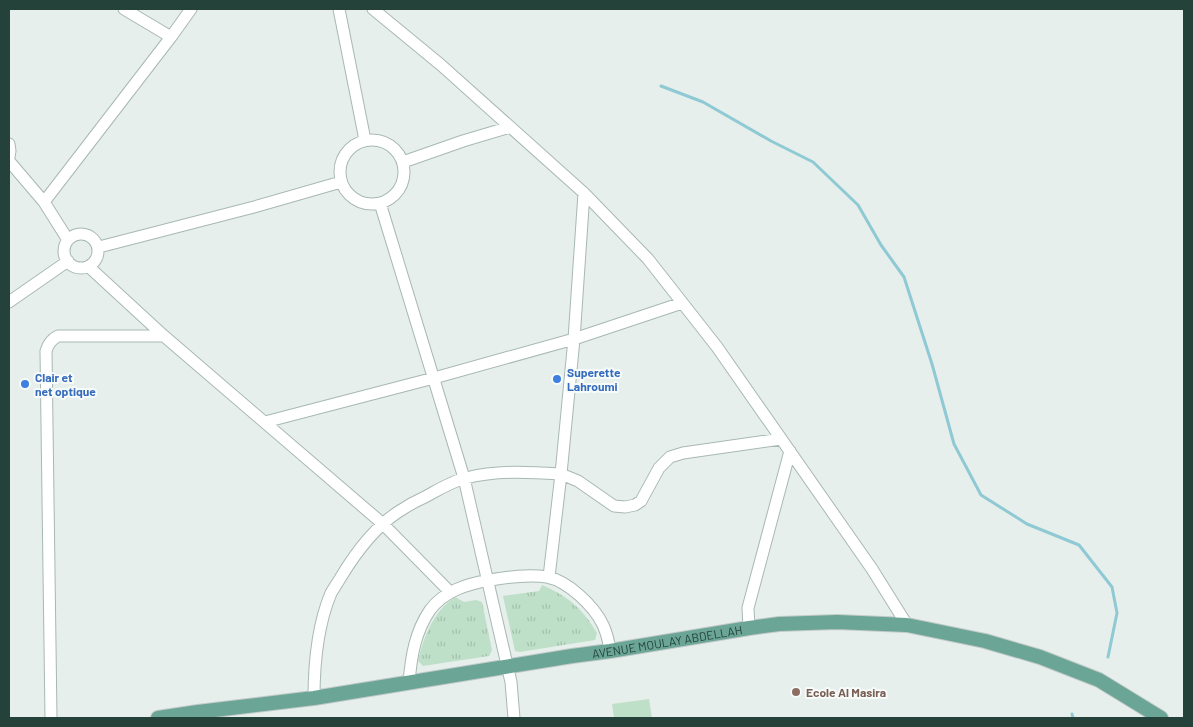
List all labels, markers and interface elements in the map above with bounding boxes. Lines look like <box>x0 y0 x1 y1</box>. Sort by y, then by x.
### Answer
place label: Superette Lahroumi <box>567 365 621 393</box>
place label: Clair et net optique <box>35 370 96 398</box>
marker: Superette Lahroumi <box>551 373 563 385</box>
marker: Clair et net optique <box>19 378 31 390</box>
street label: AVENUE MOULAY ABDELLAH <box>591 622 743 660</box>
place label: Ecole Al Masira <box>806 685 886 699</box>
marker: Ecole Al Masira <box>790 686 802 698</box>

